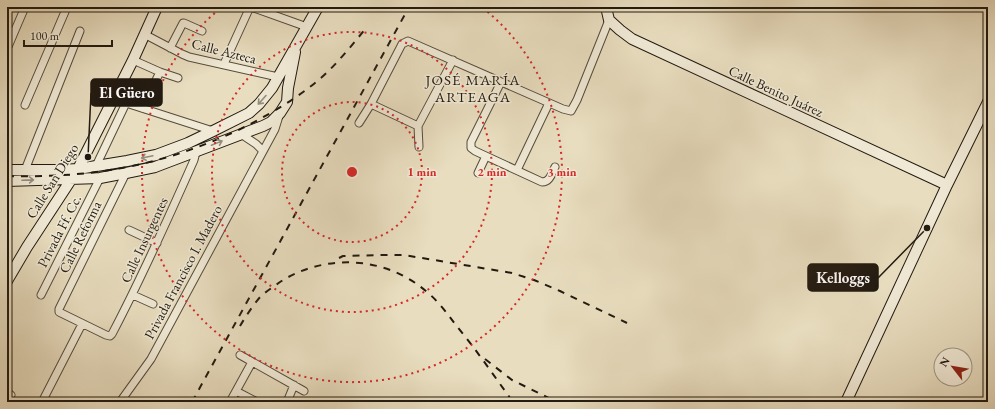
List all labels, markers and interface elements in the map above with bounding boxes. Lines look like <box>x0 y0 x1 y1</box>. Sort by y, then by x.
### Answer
scale bar <box>24 22 112 48</box>
text: 100 m <box>30 28 60 44</box>
street label: Calle Azteca <box>190 34 259 68</box>
street label: Calle Benito Juárez <box>726 61 827 121</box>
district label: JOSÉ MARÍA ARTEAGA <box>423 70 521 106</box>
callout: El Güero <box>91 79 162 106</box>
text: El Güero <box>99 83 155 102</box>
one-way arrow <box>257 95 267 105</box>
one-way arrow <box>211 139 223 147</box>
street label: Calle San Diego <box>22 140 82 222</box>
one-way arrow <box>140 153 153 161</box>
text: 1 min <box>407 164 437 180</box>
text: 2 min <box>477 164 507 180</box>
text: 3 min <box>547 164 577 180</box>
centre of rings <box>345 165 359 179</box>
one-way arrow <box>21 177 34 184</box>
street label: Privada Ff. Cc. <box>33 192 85 270</box>
street label: Calle Insurgentes <box>116 194 172 286</box>
street label: Calle Reforma <box>55 198 105 276</box>
street label: Privada Francisco I. Madero <box>140 202 226 342</box>
callout: Kelloggs <box>808 264 878 291</box>
text: Kelloggs <box>816 268 870 287</box>
north arrow <box>933 347 973 387</box>
text: N <box>936 354 953 369</box>

